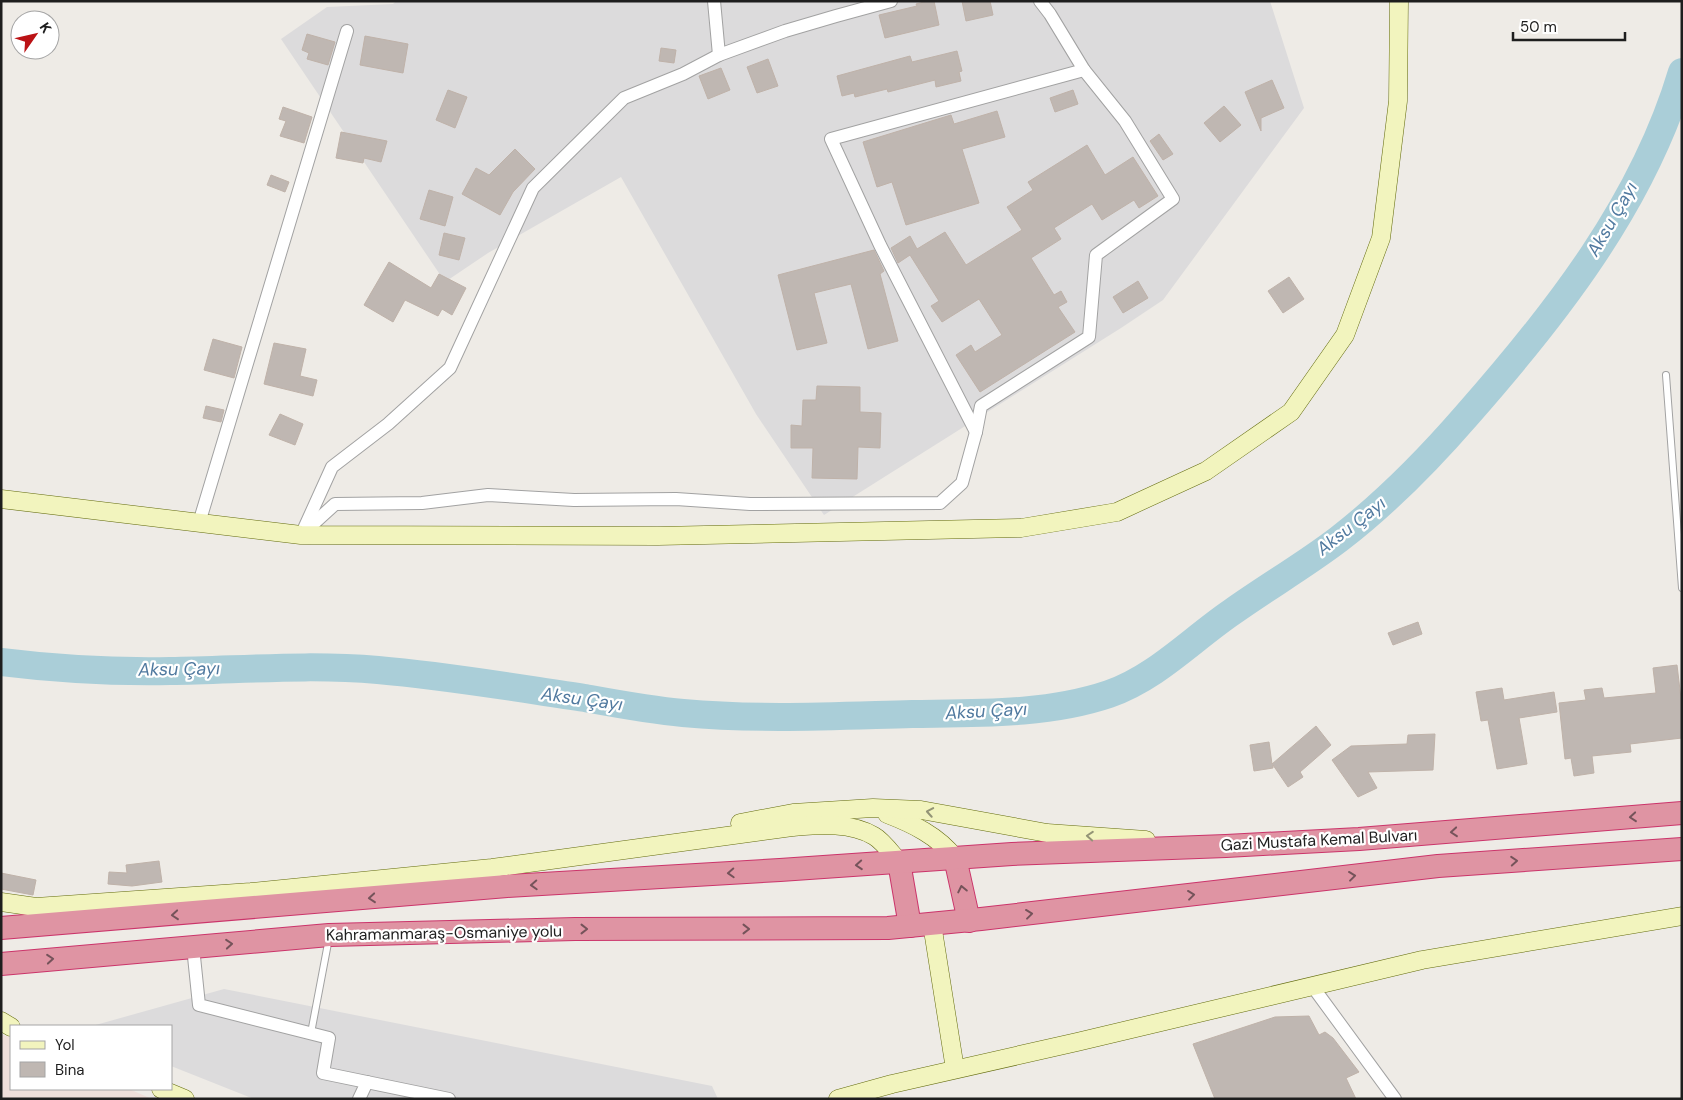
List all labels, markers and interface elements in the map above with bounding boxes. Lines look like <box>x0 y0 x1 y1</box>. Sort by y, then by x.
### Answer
north arrow <box>10 10 60 60</box>
scale bar <box>1513 10 1626 42</box>
text: 50 m <box>1520 17 1557 37</box>
text: K <box>36 19 56 37</box>
water label: Aksu Çayı <box>1581 177 1643 261</box>
water label: Aksu Çayı <box>1311 491 1391 561</box>
water label: Aksu Çayı <box>137 656 220 682</box>
water label: Aksu Çayı <box>539 681 624 717</box>
water label: Aksu Çayı <box>943 697 1028 725</box>
one-way arrow <box>925 807 934 817</box>
one-way arrow <box>1629 812 1637 823</box>
street label: Gazi Mustafa Kemal Bulvarı <box>1220 824 1418 856</box>
one-way arrow <box>1449 826 1457 837</box>
one-way arrow <box>1086 831 1094 842</box>
one-way arrow <box>1510 855 1518 866</box>
one-way arrow <box>855 859 863 870</box>
one-way arrow <box>727 868 735 879</box>
one-way arrow <box>1348 871 1356 882</box>
one-way arrow <box>530 879 538 890</box>
one-way arrow <box>957 885 968 894</box>
one-way arrow <box>1187 890 1195 901</box>
one-way arrow <box>368 892 376 903</box>
one-way arrow <box>171 909 179 920</box>
one-way arrow <box>1026 909 1034 920</box>
street label: Kahramanmaraş-Osmaniye yolu <box>326 920 562 946</box>
one-way arrow <box>580 924 588 934</box>
one-way arrow <box>742 924 750 934</box>
one-way arrow <box>225 938 233 949</box>
one-way arrow <box>46 954 54 965</box>
legend <box>10 1025 172 1090</box>
text: Yol <box>55 1035 75 1055</box>
text: Bina <box>55 1060 84 1080</box>

